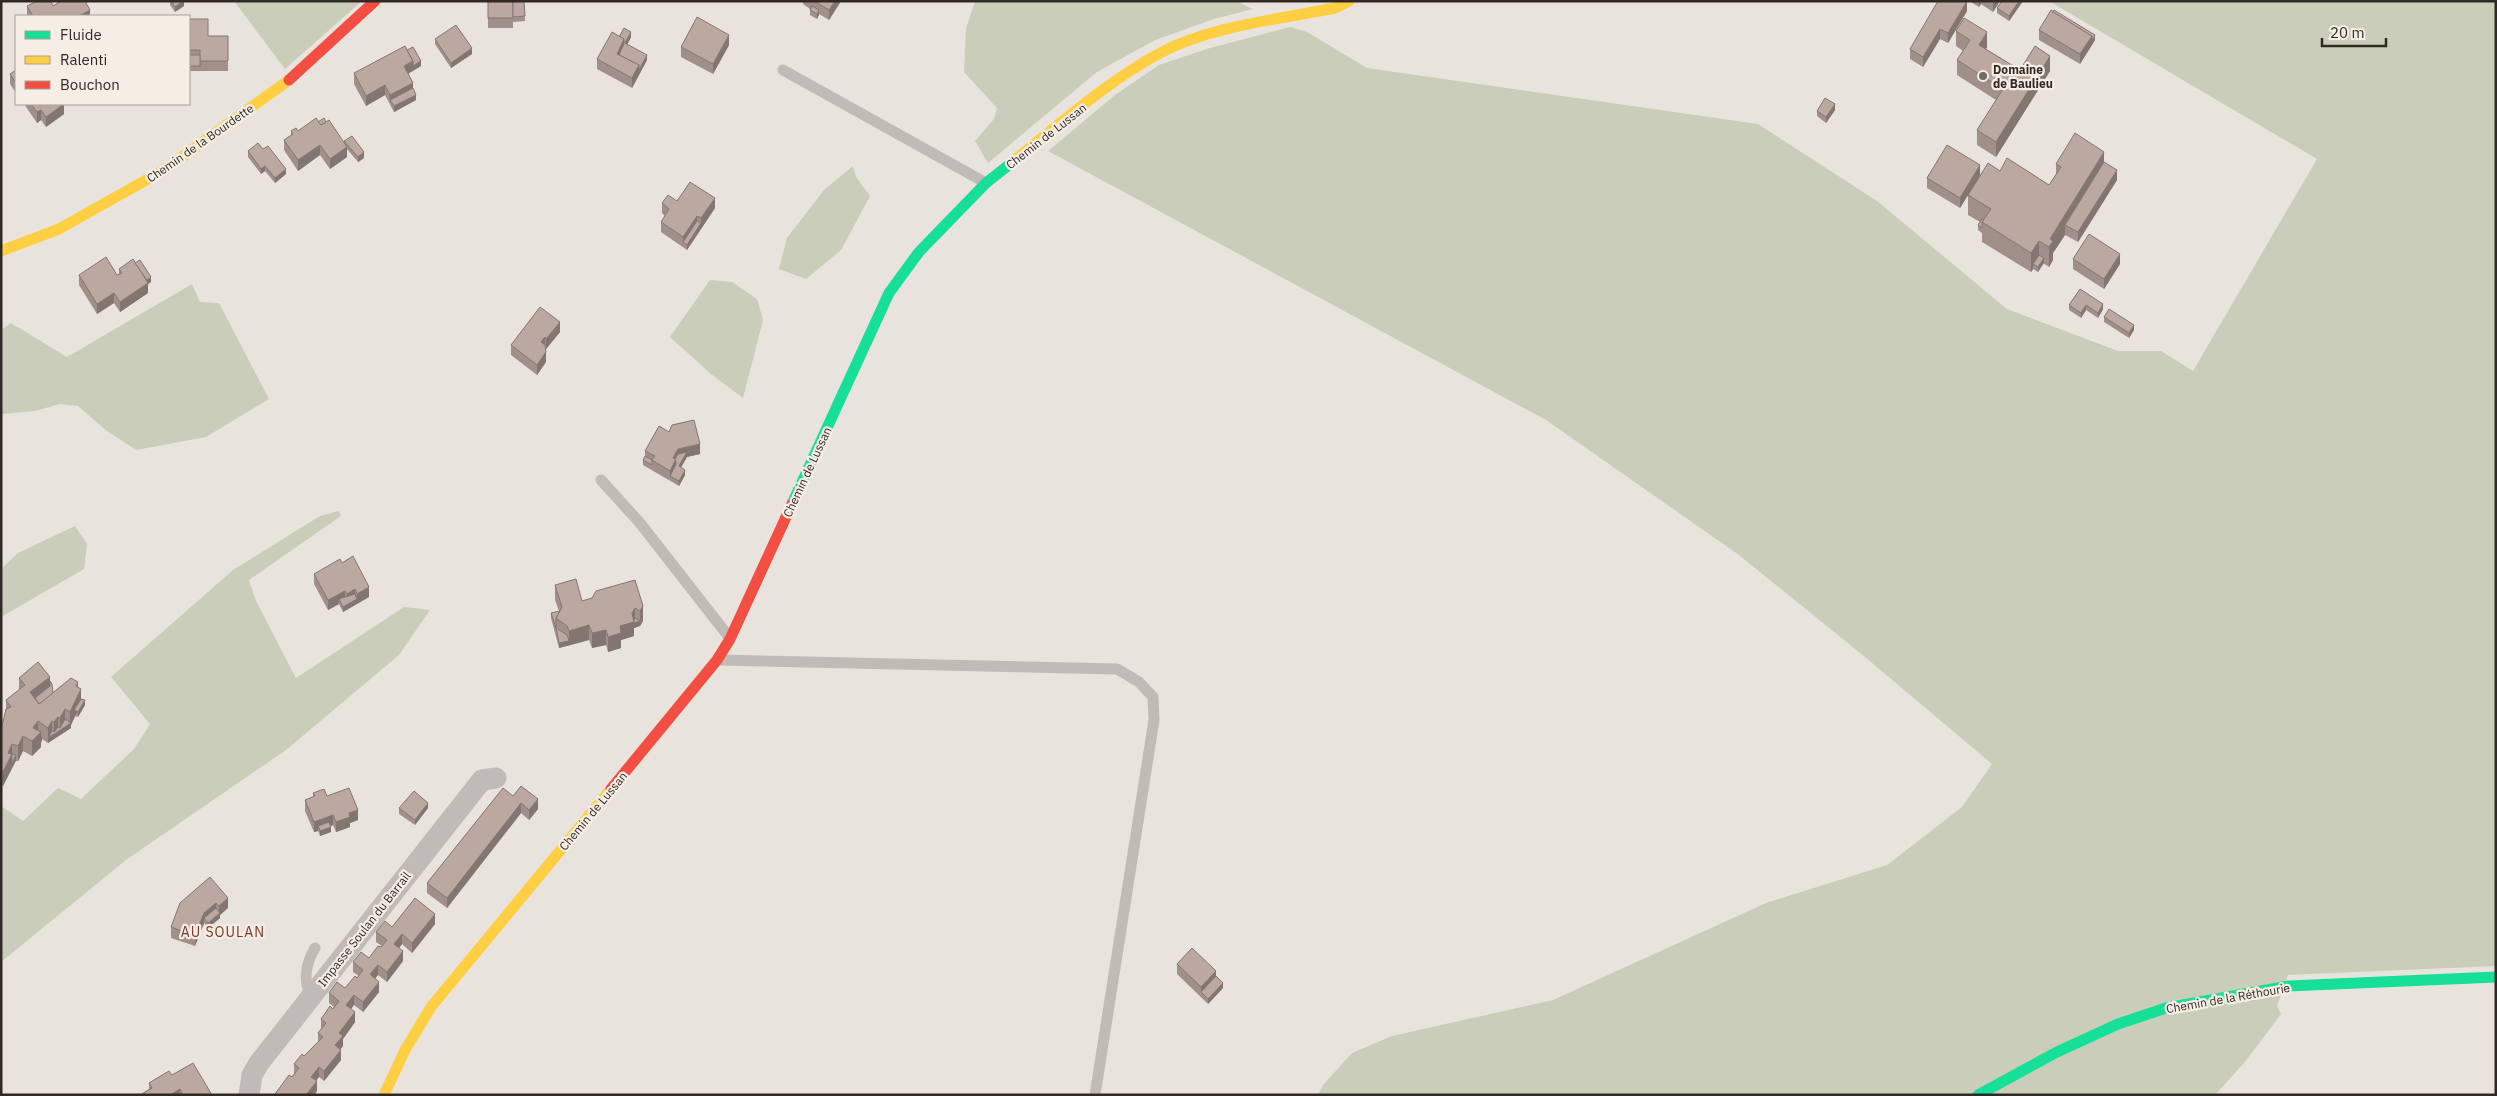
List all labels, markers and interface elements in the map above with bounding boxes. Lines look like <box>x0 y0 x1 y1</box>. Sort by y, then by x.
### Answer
legend <box>15 15 190 105</box>
scale bar <box>2322 15 2386 47</box>
text: 20 m <box>2330 23 2365 42</box>
text: Fluide <box>60 25 102 44</box>
text: Ralenti <box>60 50 107 69</box>
place label: Domaine de Baulieu <box>1993 62 2053 91</box>
marker: Domaine de Baulieu <box>1977 70 1989 82</box>
text: Bouchon <box>60 75 120 94</box>
street label: Chemin de la Bourdette <box>144 100 257 186</box>
street label: Chemin de Lussan <box>1003 100 1089 172</box>
street label: Chemin de Lussan <box>780 424 834 520</box>
street label: Chemin de Lussan <box>556 769 630 853</box>
street label: Impasse Soulan du Barrail <box>314 869 414 989</box>
district label: AU SOULAN <box>181 923 265 941</box>
street label: Chemin de la Réthourie <box>2165 980 2292 1016</box>

